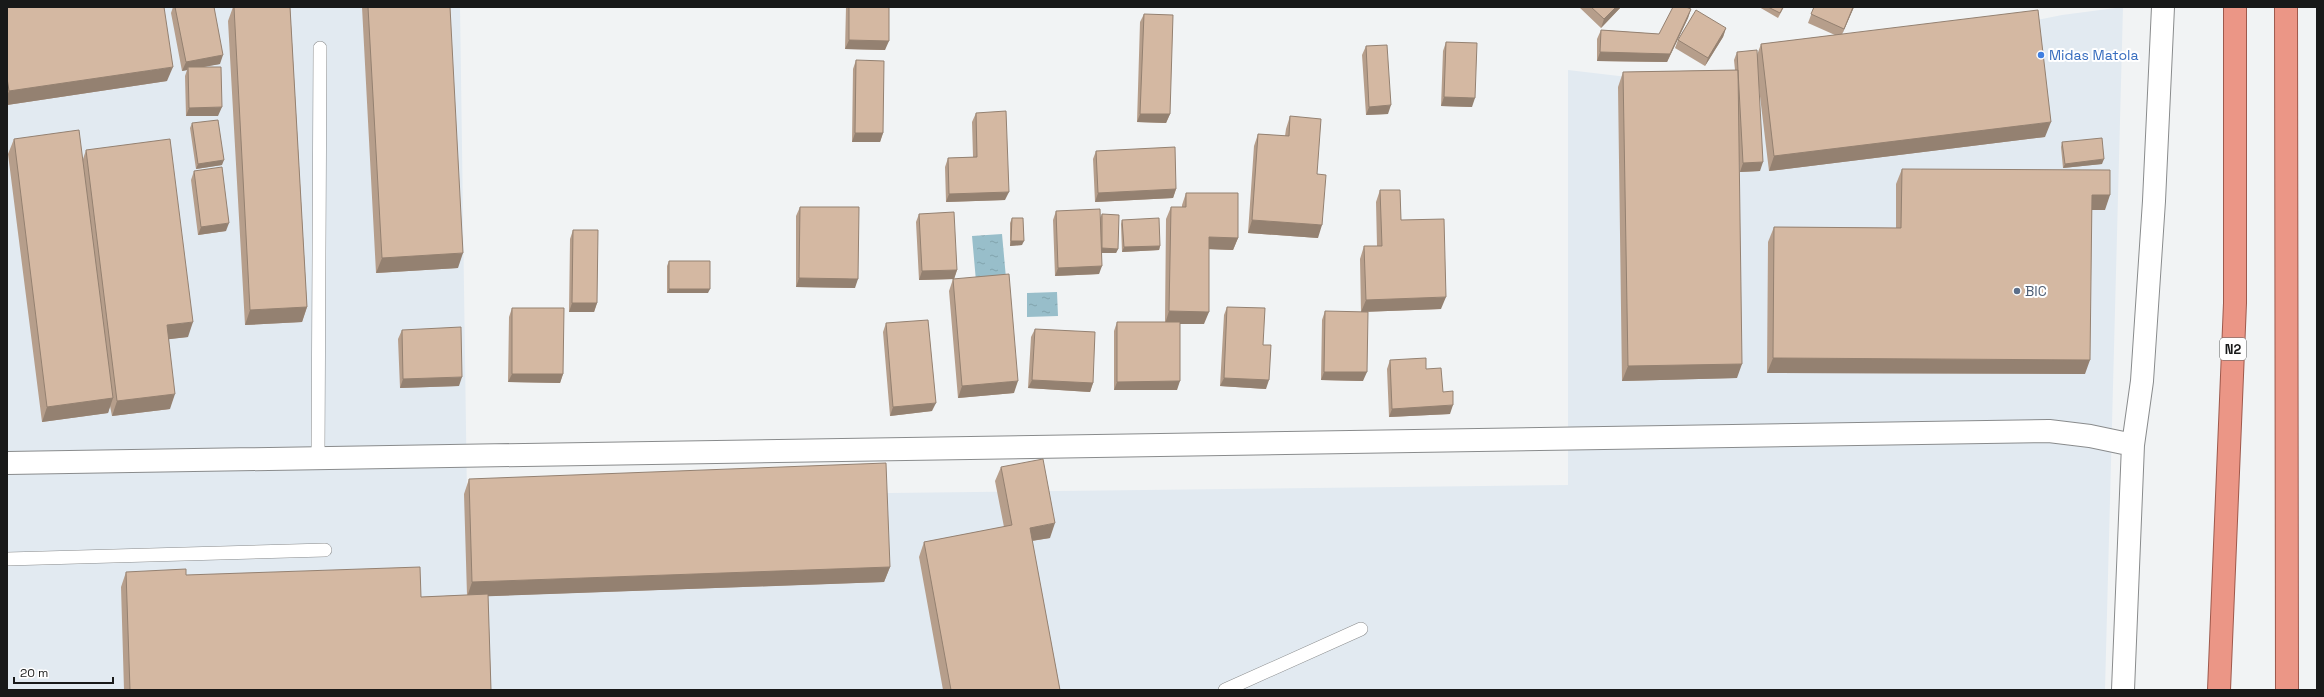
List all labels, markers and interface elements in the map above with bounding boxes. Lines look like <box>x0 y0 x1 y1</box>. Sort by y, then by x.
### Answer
place label: Midas Matola <box>2049 46 2139 64</box>
marker: Midas Matola <box>2036 50 2046 60</box>
place label: BIC <box>2025 282 2047 300</box>
marker: BIC <box>2012 286 2022 296</box>
road number: N2 <box>2220 338 2246 360</box>
scale bar <box>14 659 113 685</box>
text: 20 m <box>20 665 48 681</box>

